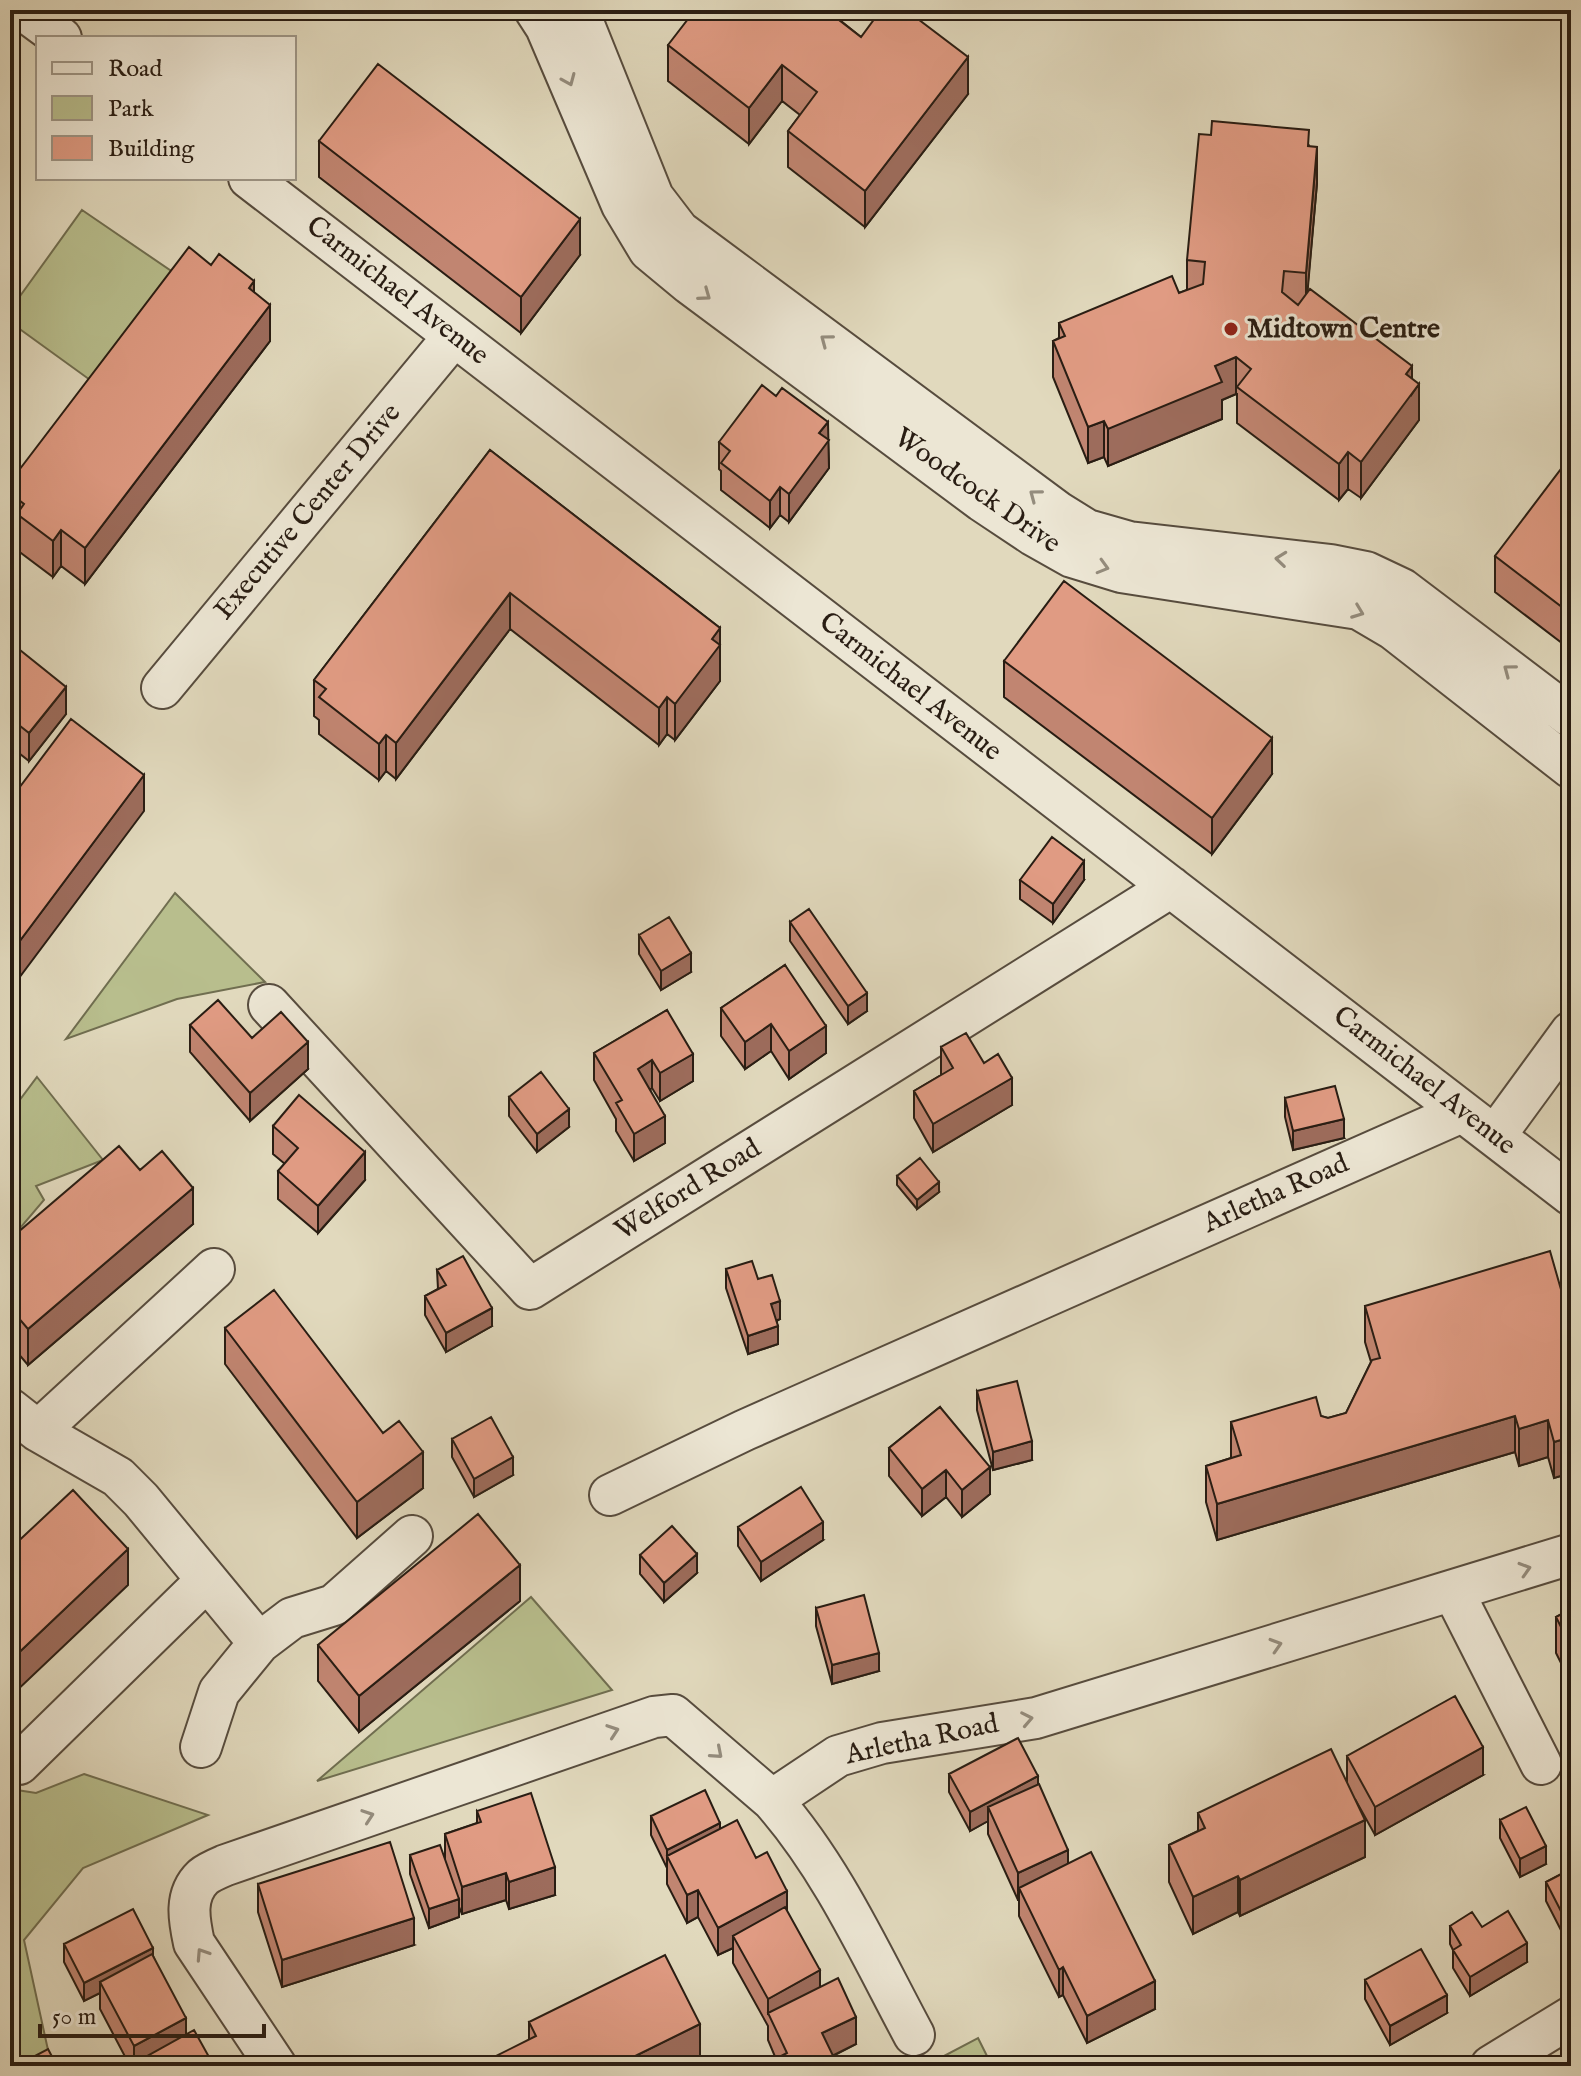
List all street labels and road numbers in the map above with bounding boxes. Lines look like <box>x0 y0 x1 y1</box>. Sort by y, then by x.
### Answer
street label: Carmichael Avenue <box>299 209 496 373</box>
street label: Executive Center Drive <box>207 396 409 627</box>
street label: Woodcock Drive <box>887 421 1067 562</box>
street label: Carmichael Avenue <box>812 605 1009 769</box>
street label: Carmichael Avenue <box>1326 999 1523 1163</box>
street label: Welford Road <box>609 1131 767 1249</box>
street label: Arletha Road <box>1197 1146 1354 1242</box>
street label: Arletha Road <box>841 1707 1002 1774</box>

